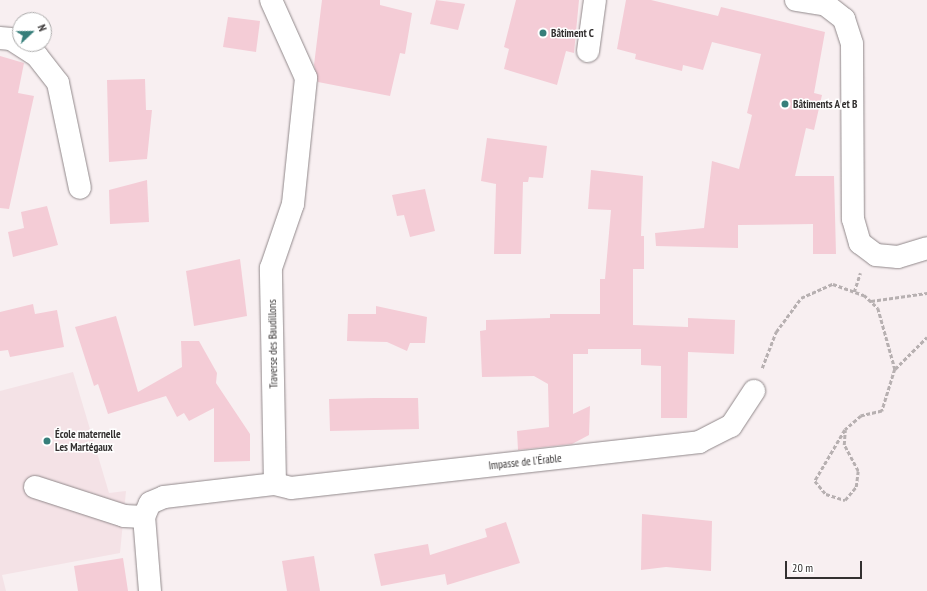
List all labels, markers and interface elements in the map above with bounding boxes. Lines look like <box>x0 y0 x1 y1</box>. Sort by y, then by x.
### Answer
north arrow <box>12 12 52 52</box>
text: N <box>35 22 50 33</box>
place label: Bâtiment C <box>551 26 594 40</box>
marker: Bâtiment C <box>538 28 548 38</box>
place label: Bâtiments A et B <box>793 97 858 111</box>
marker: Bâtiments A et B <box>780 99 790 109</box>
street label: Traverse des Baudillons <box>266 299 280 389</box>
place label: École maternelle Les Martégaux <box>55 428 121 454</box>
marker: École maternelle Les Martégaux <box>42 436 52 446</box>
street label: Impasse de l'Érable <box>488 452 562 472</box>
scale bar <box>787 553 864 579</box>
text: 20 m <box>792 560 813 575</box>

